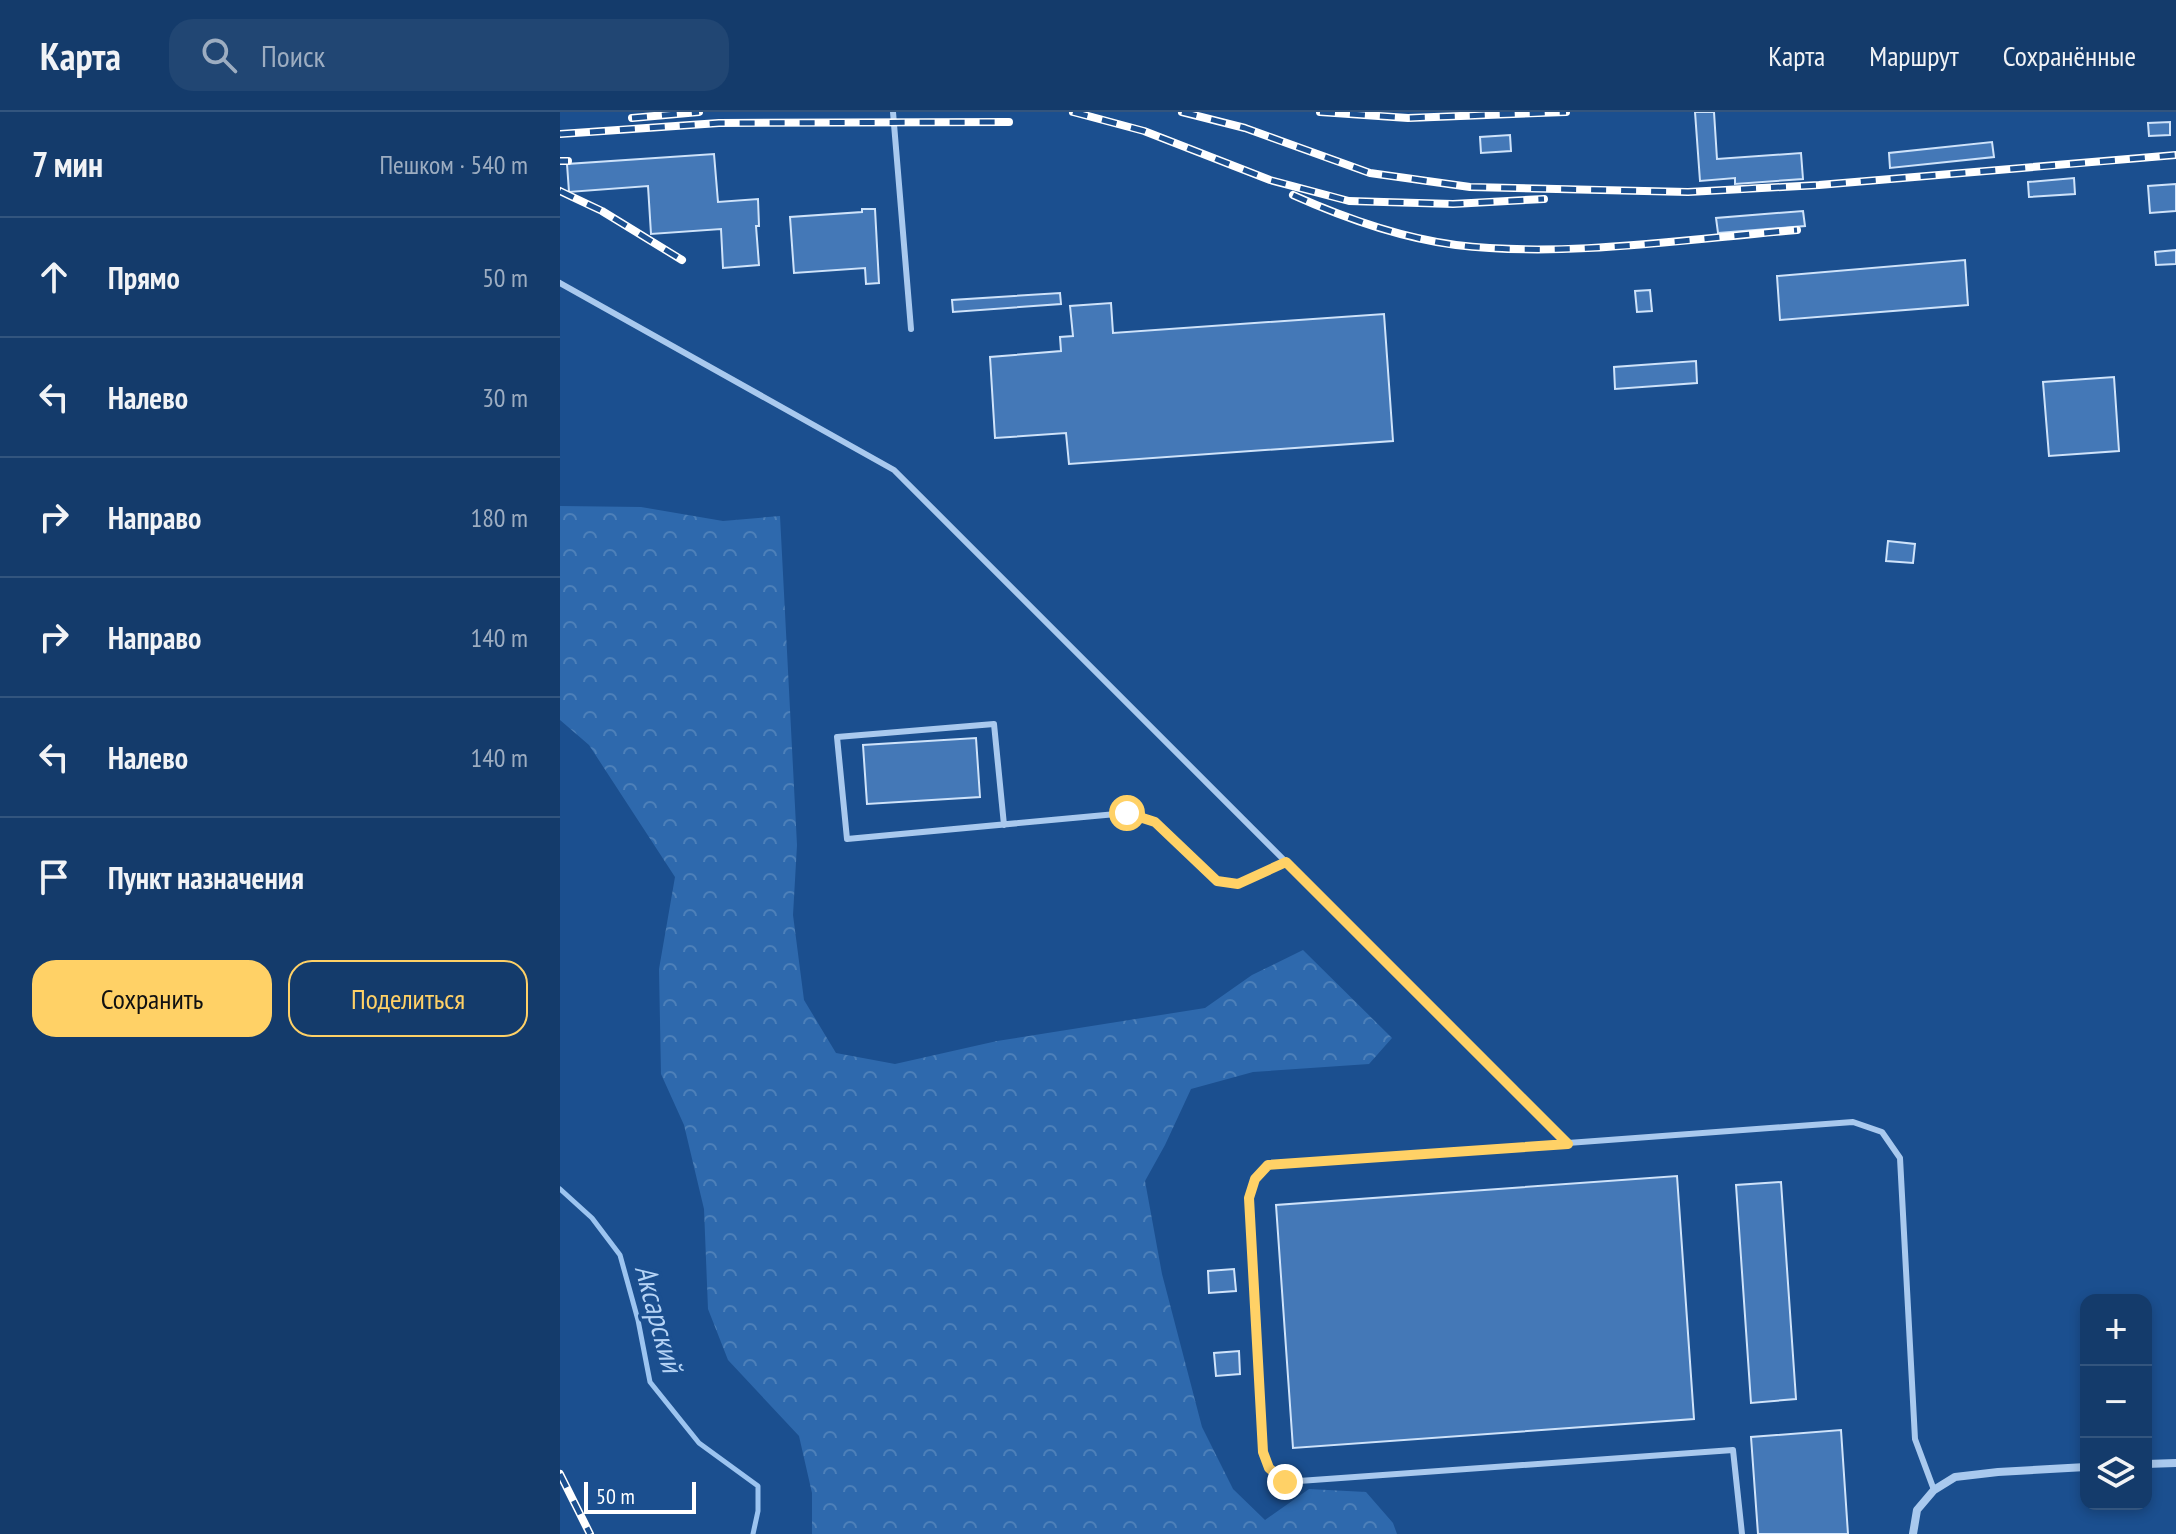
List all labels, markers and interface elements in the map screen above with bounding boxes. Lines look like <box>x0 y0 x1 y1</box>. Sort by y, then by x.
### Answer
search box <box>169 19 729 91</box>
text: Карта <box>40 31 121 80</box>
icon: search <box>197 33 241 77</box>
text: Поиск <box>261 36 325 75</box>
text: Карта <box>1768 37 1825 74</box>
text: Маршрут <box>1869 37 1959 74</box>
text: Сохранённые <box>2003 37 2136 74</box>
text: 7 мин <box>32 142 103 186</box>
text: Пешком · 540 m <box>379 148 528 181</box>
icon: ahead <box>32 255 76 299</box>
text: Прямо <box>108 258 180 297</box>
text: 50 m <box>482 261 528 294</box>
icon: left <box>32 375 76 419</box>
text: Налево <box>108 378 188 417</box>
text: 30 m <box>482 381 528 414</box>
icon: right <box>32 495 76 539</box>
text: Направо <box>108 498 201 537</box>
text: 180 m <box>470 501 528 534</box>
icon: right <box>32 615 76 659</box>
text: Направо <box>108 618 201 657</box>
text: 140 m <box>470 621 528 654</box>
icon: left <box>32 735 76 779</box>
text: Налево <box>108 738 188 777</box>
text: 140 m <box>470 741 528 774</box>
route start <box>1109 795 1145 831</box>
icon: arrive <box>32 855 76 899</box>
text: Пункт назначения <box>108 858 304 897</box>
button: Сохранить <box>32 960 272 1037</box>
button: Поделиться <box>288 960 528 1037</box>
water label: Аксарский <box>627 1260 694 1379</box>
map controls <box>2080 1294 2152 1510</box>
button: + <box>2080 1294 2152 1366</box>
button: − <box>2080 1366 2152 1438</box>
button: layers <box>2080 1438 2152 1510</box>
route end <box>1267 1464 1303 1500</box>
scale bar <box>584 1478 696 1514</box>
text: 50 m <box>596 1482 635 1510</box>

